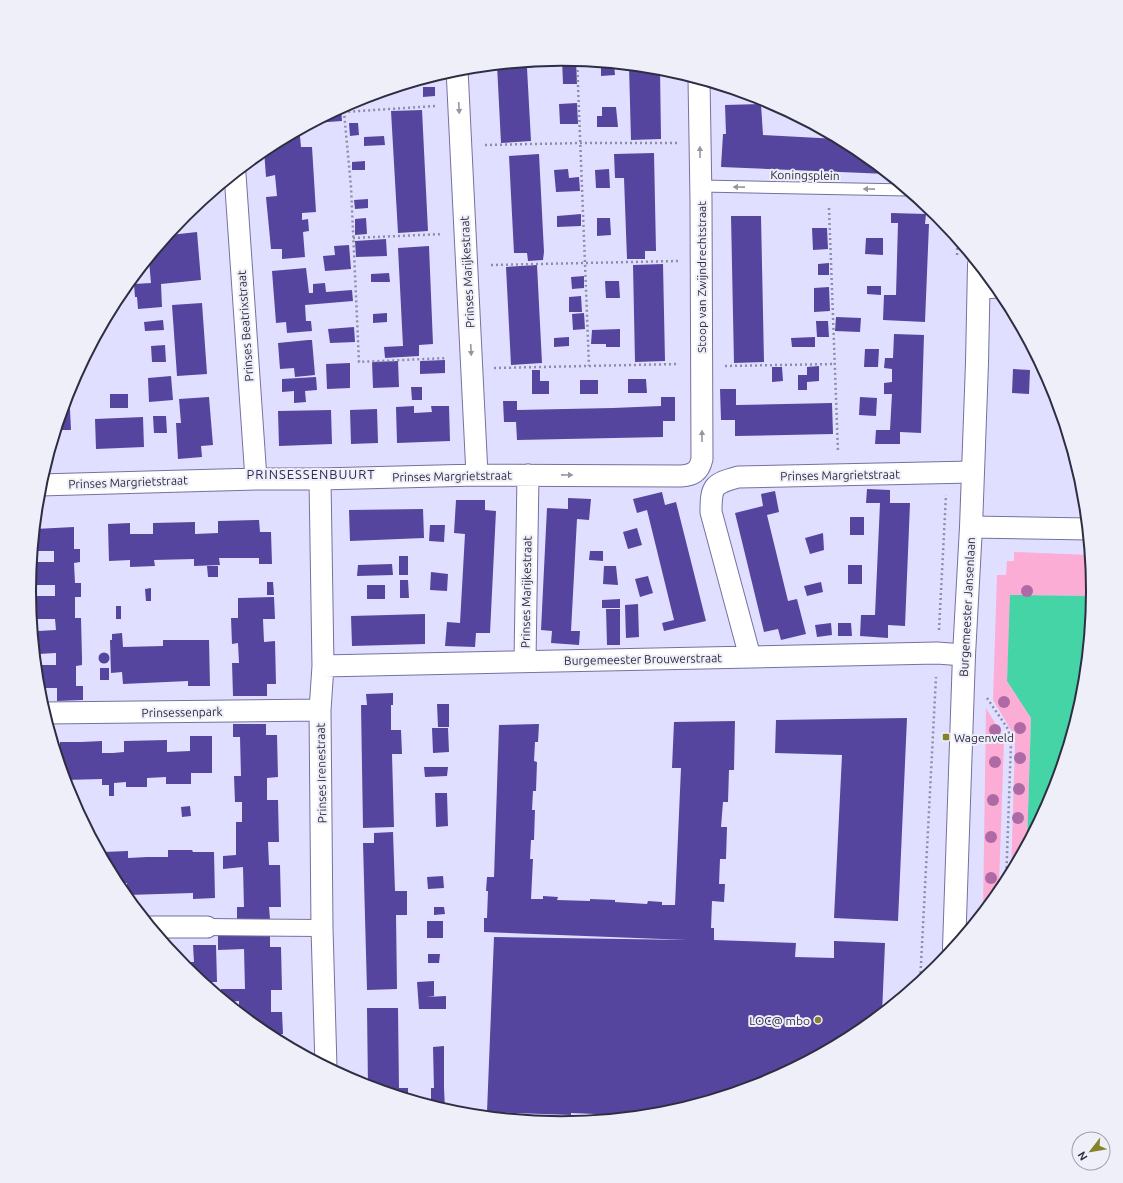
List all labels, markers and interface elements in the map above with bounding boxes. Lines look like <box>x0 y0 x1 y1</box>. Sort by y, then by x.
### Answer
one-way arrow <box>456 102 463 114</box>
one-way arrow <box>697 145 703 158</box>
street label: Koningsplein <box>770 168 840 182</box>
one-way arrow <box>733 183 745 190</box>
one-way arrow <box>863 186 875 193</box>
street label: Stoop van Zwijndrechtstraat <box>695 201 708 353</box>
street label: Prinses Marijkestraat <box>458 215 476 328</box>
street label: Prinses Beatrixstraat <box>235 270 255 382</box>
one-way arrow <box>468 344 474 357</box>
one-way arrow <box>699 429 705 442</box>
district label: PRINSESSENBUURT <box>246 467 376 481</box>
street label: Prinses Margrietstraat <box>780 467 900 483</box>
street label: Prinses Margrietstraat <box>392 468 512 484</box>
one-way arrow <box>561 472 574 478</box>
street label: Prinses Margrietstraat <box>68 473 188 491</box>
street label: Prinses Marijkestraat <box>519 535 533 648</box>
street label: Burgemeester Jansenlaan <box>957 537 977 677</box>
street label: Burgemeester Brouwerstraat <box>564 651 722 667</box>
street label: Prinsessenpark <box>141 705 223 719</box>
street label: Prinses Irenestraat <box>314 722 328 823</box>
place label: Wagenveld <box>954 731 1014 744</box>
marker: Wagenveld <box>941 732 951 742</box>
place label: LOC@ mbo <box>749 1014 810 1027</box>
marker: LOC@ mbo <box>813 1015 823 1025</box>
north arrow <box>1071 1131 1111 1171</box>
text: N <box>1075 1150 1090 1163</box>

